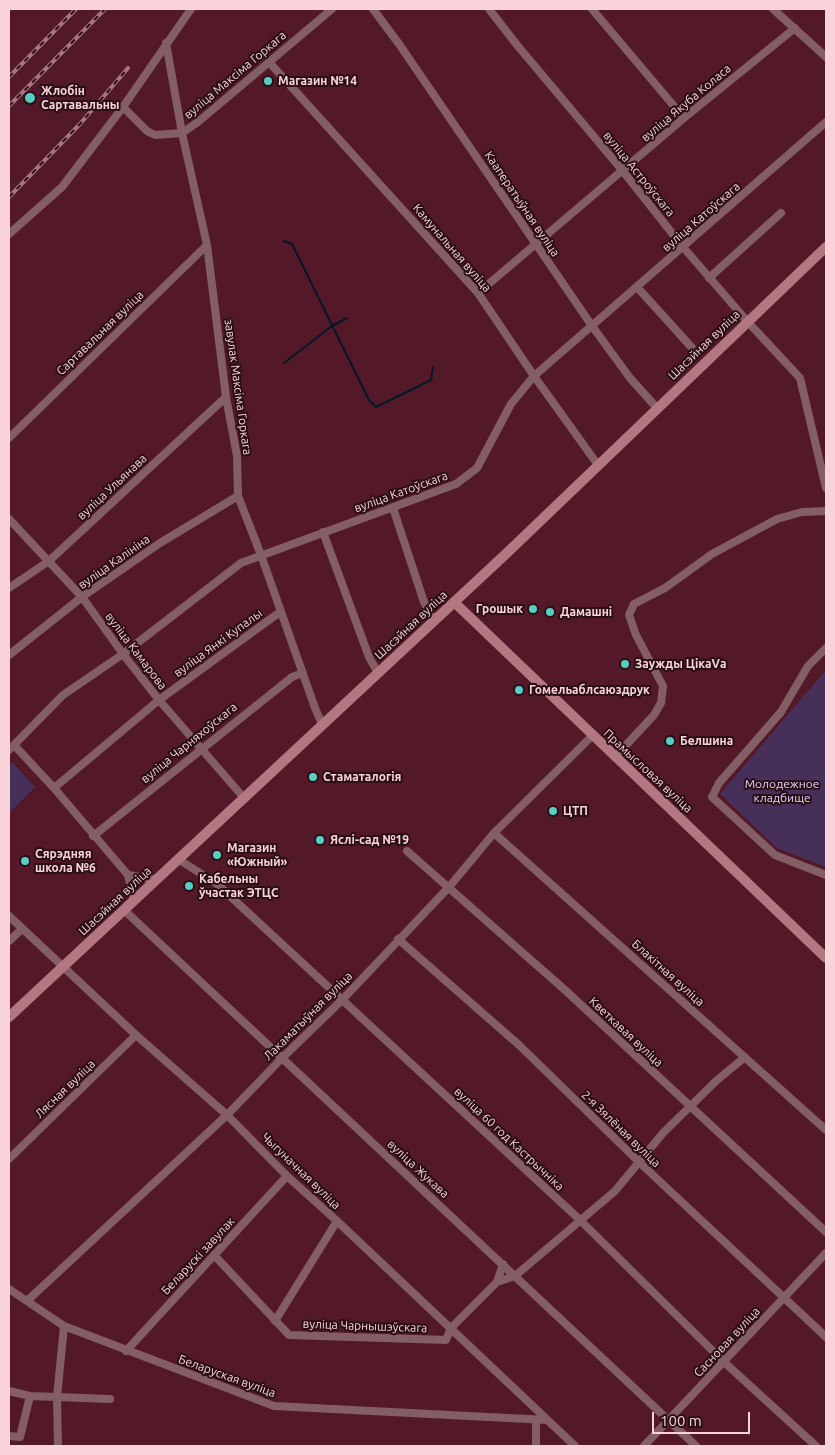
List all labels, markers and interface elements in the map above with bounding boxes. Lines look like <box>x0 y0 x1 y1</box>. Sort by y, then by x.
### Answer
street label: вуліца Максіма Горкага <box>181 28 289 122</box>
street label: вуліца Якуба Коласа <box>638 61 734 145</box>
place label: Магазин №14 <box>278 74 357 88</box>
marker: Магазин №14 <box>262 75 274 87</box>
place label: Жлобін Сартавальны <box>41 84 119 112</box>
marker: Жлобін Сартавальны <box>23 91 37 105</box>
street label: вуліца Астроўскага <box>600 128 678 220</box>
street label: Кааператыўная вуліца <box>481 149 563 259</box>
street label: вуліца Катоўскага <box>659 179 743 255</box>
street label: Камунальная вуліца <box>410 201 494 295</box>
street label: Сартавальная вуліца <box>53 288 147 378</box>
street label: Шасэйная вуліца <box>665 307 743 383</box>
street label: завулак Максіма Горкага <box>221 318 255 456</box>
street label: вуліца Ульянава <box>74 451 150 523</box>
street label: вуліца Катоўскага <box>352 468 450 516</box>
street label: вуліца Калініна <box>75 532 153 592</box>
street label: Шасэйная вуліца <box>372 588 450 662</box>
place label: Грошык <box>476 602 523 616</box>
marker: Грошык <box>527 603 539 615</box>
place label: Дамашні <box>560 605 612 619</box>
street label: вуліца Янкі Купалы <box>171 606 265 680</box>
marker: Дамашні <box>544 606 556 618</box>
street label: вуліца Камарова <box>102 609 170 693</box>
place label: Заужды ЦікаVа <box>635 657 726 671</box>
marker: Заужды ЦікаVа <box>619 658 631 670</box>
place label: Гомельаблсаюздрук <box>529 683 650 697</box>
marker: Гомельаблсаюздрук <box>513 684 525 696</box>
street label: вуліца Чарняхоўскага <box>138 700 240 786</box>
street label: Прамысловая вуліца <box>601 726 695 816</box>
place label: Белшина <box>680 734 733 748</box>
marker: Белшина <box>664 735 676 747</box>
place label: Стаматалогія <box>323 770 401 784</box>
marker: Стаматалогія <box>307 771 319 783</box>
park label: Молодежное кладбище <box>745 777 819 805</box>
place label: ЦТП <box>563 804 588 818</box>
marker: ЦТП <box>547 805 559 817</box>
place label: Яслі-сад №19 <box>330 833 409 847</box>
marker: Яслі-сад №19 <box>314 834 326 846</box>
place label: Магазин «Южный» <box>227 841 287 869</box>
place label: Сярэдняя школа №6 <box>35 847 96 875</box>
marker: Магазин «Южный» <box>211 849 223 861</box>
marker: Сярэдняя школа №6 <box>19 855 31 867</box>
street label: Шасэйная вуліца <box>76 864 154 938</box>
place label: Кабельны ўчастак ЭТЦС <box>199 872 279 900</box>
marker: Кабельны ўчастак ЭТЦС <box>183 880 195 892</box>
street label: Блакітная вуліца <box>629 937 707 1009</box>
street label: Лакаматыўная вуліца <box>261 969 355 1063</box>
street label: Кветкавая вуліца <box>586 994 666 1070</box>
street label: Лясная вуліца <box>32 1057 98 1121</box>
street label: вуліца 60 год Кастрычніка <box>451 1084 567 1194</box>
street label: 2-я Зялёная вуліца <box>579 1088 663 1170</box>
street label: Чыгуначная вуліца <box>258 1130 344 1212</box>
street label: вуліца Жукава <box>384 1137 452 1201</box>
street label: Беларускі завулак <box>158 1214 238 1298</box>
street label: Сасновая вуліца <box>691 1304 763 1380</box>
street label: вуліца Чарнышэўскага <box>302 1317 428 1335</box>
street label: Беларуская вуліца <box>176 1352 278 1400</box>
scale bar <box>655 1402 752 1434</box>
text: 100 m <box>660 1412 702 1429</box>

